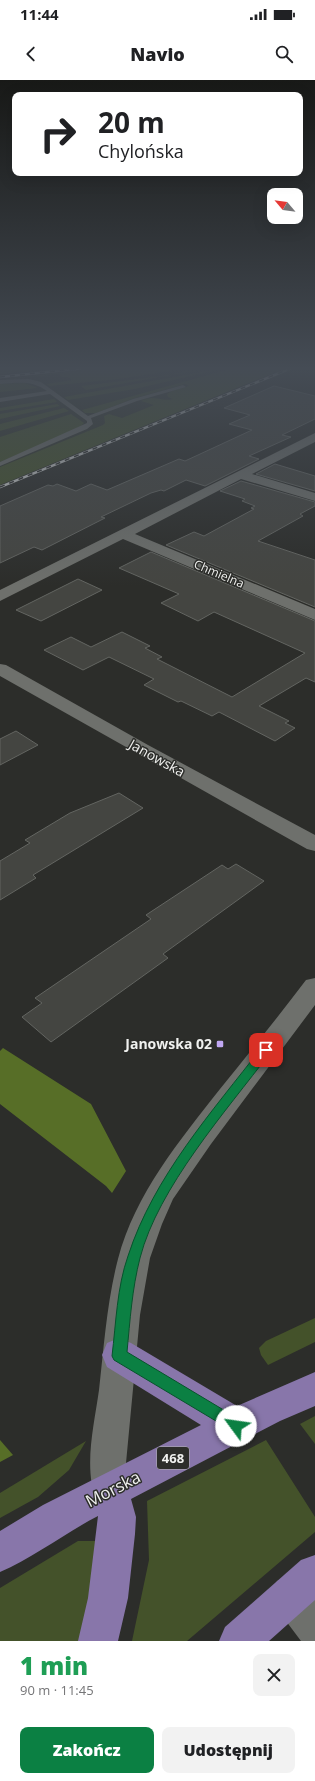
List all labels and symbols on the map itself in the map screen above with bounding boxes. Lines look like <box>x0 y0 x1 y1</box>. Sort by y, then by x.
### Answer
north arrow <box>267 188 303 224</box>
street label: Chmielna <box>192 555 247 592</box>
street label: Janowska <box>124 733 189 781</box>
pin <box>249 1033 283 1067</box>
place label: Janowska 02 <box>123 1034 212 1053</box>
marker: Janowska 02 <box>215 1039 225 1049</box>
position arrow <box>215 1405 257 1447</box>
road number: 468 <box>157 1447 189 1469</box>
street label: Morska <box>81 1465 144 1512</box>

